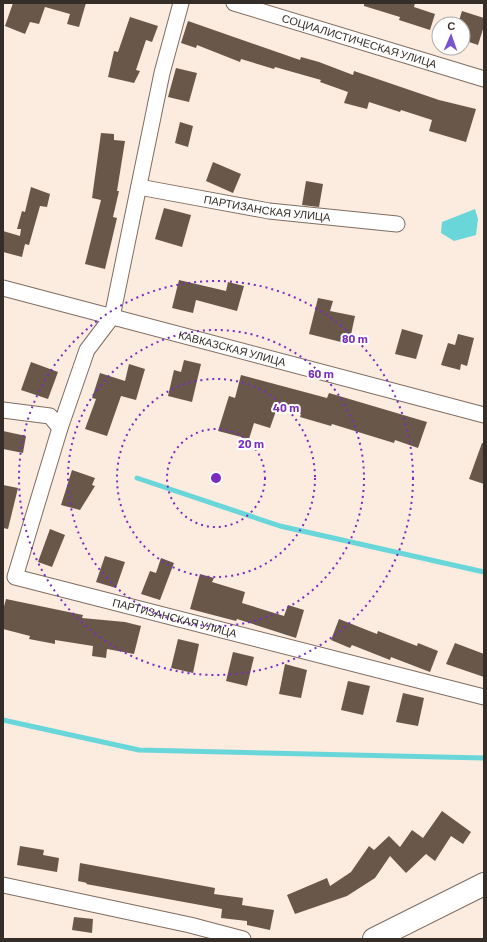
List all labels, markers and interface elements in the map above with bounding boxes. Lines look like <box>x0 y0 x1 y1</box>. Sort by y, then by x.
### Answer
street label: СОЦИАЛИСТИЧЕСКАЯ УЛИЦА <box>281 11 439 70</box>
north arrow <box>431 16 471 56</box>
text: С <box>447 19 456 32</box>
street label: ПАРТИЗАНСКАЯ УЛИЦА <box>203 192 332 223</box>
street label: КАВКАЗСКАЯ УЛИЦА <box>177 328 288 369</box>
text: 80 m <box>342 331 368 345</box>
text: 60 m <box>308 366 334 380</box>
text: 40 m <box>273 400 299 414</box>
text: 20 m <box>238 436 264 450</box>
centre of rings <box>209 471 223 485</box>
street label: ПАРТИЗАНСКАЯ УЛИЦА <box>111 595 239 640</box>

